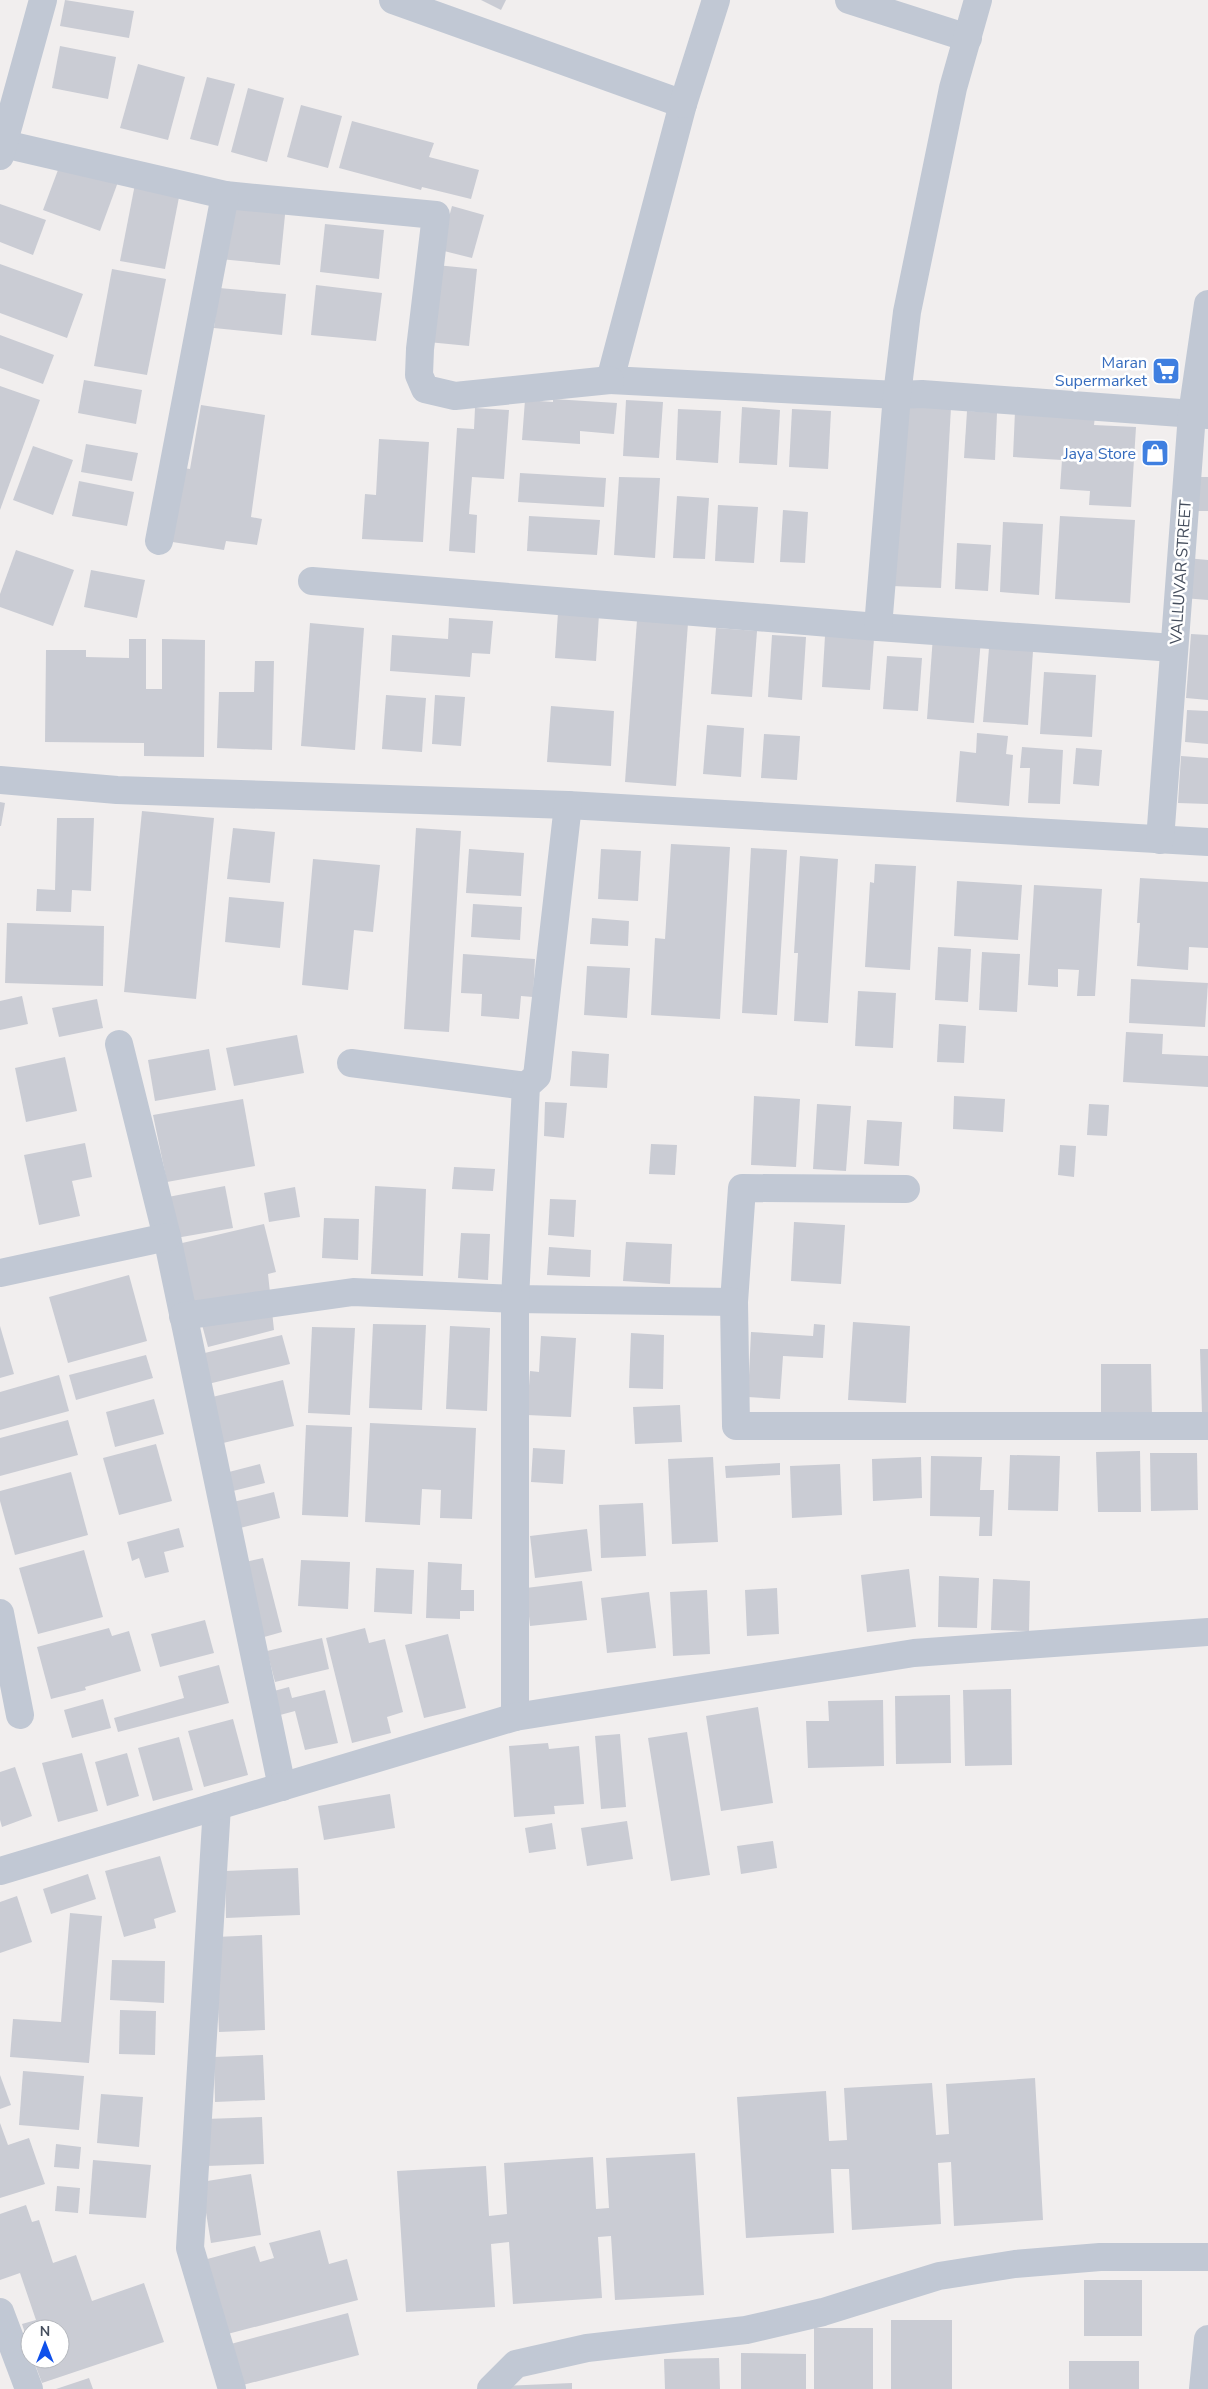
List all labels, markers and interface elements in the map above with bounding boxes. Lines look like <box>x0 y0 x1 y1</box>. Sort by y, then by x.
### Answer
place label: Maran Supermarket <box>1055 352 1147 392</box>
supermarket icon: Maran Supermarket <box>1151 356 1181 386</box>
shop icon: Jaya Store <box>1140 438 1170 468</box>
place label: Jaya Store <box>1062 443 1136 465</box>
street label: VALLUVAR STREET <box>1165 499 1197 646</box>
north arrow <box>20 2319 70 2369</box>
text: N <box>40 2322 50 2341</box>

